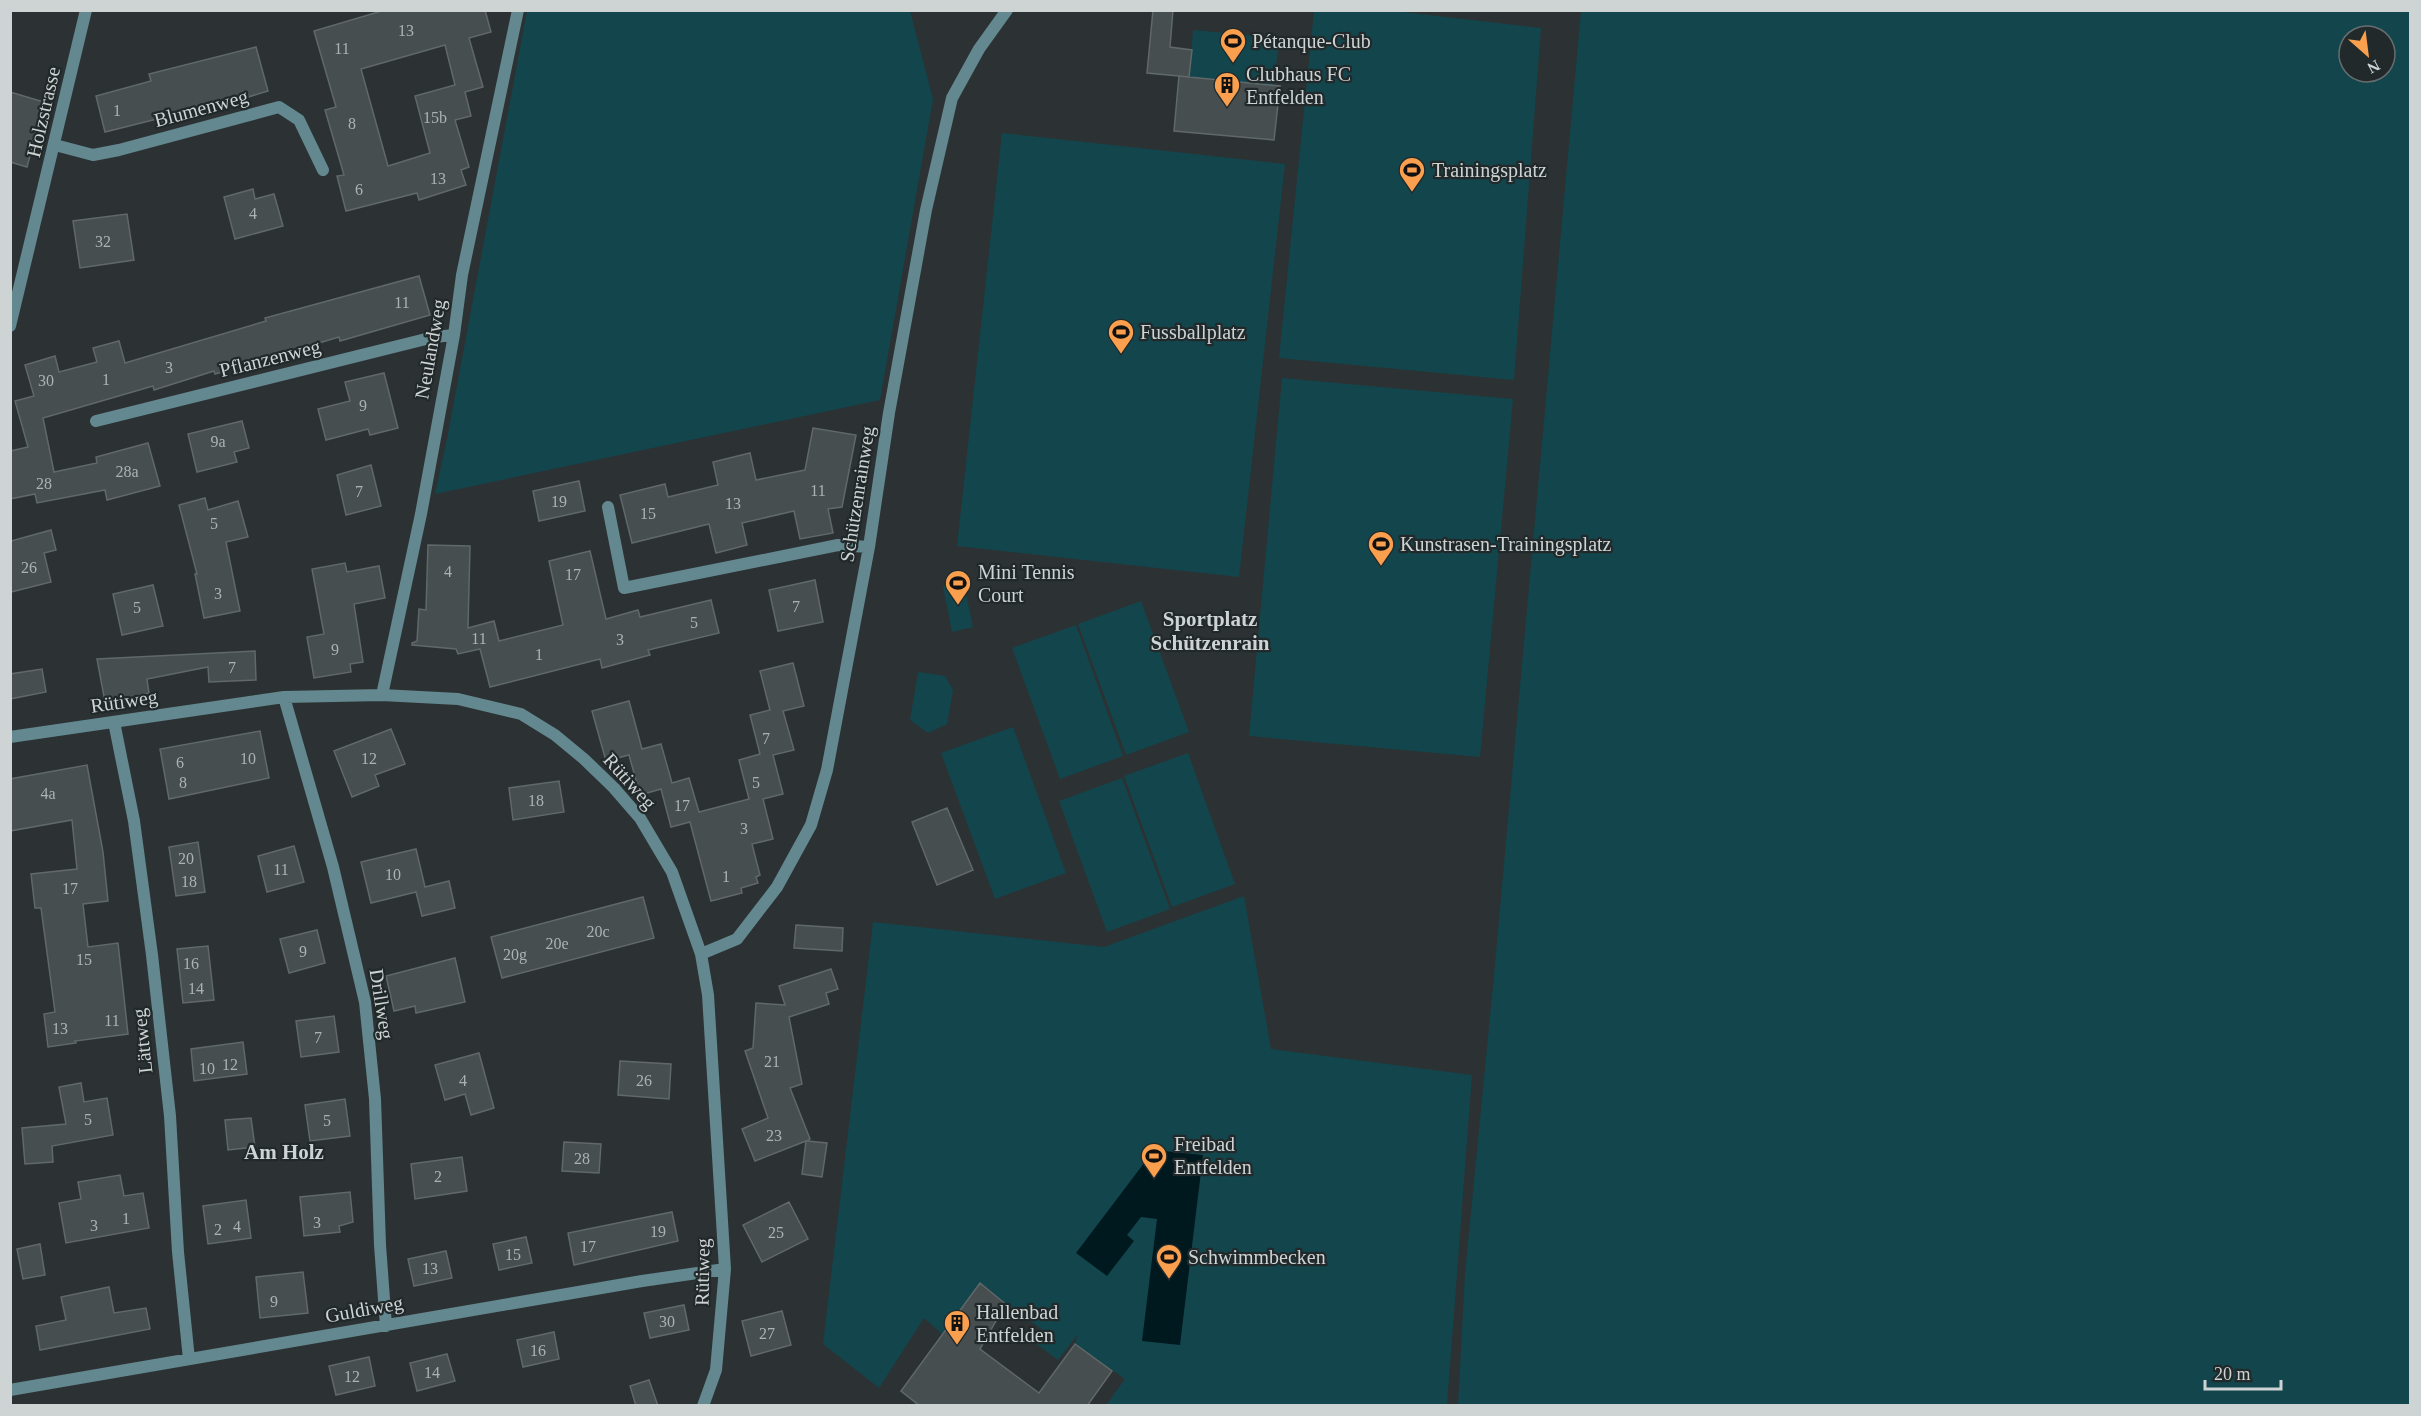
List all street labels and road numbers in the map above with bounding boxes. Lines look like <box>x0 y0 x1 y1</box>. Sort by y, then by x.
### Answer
street label: Holzstrasse <box>22 64 64 159</box>
street label: Blumenweg <box>151 85 251 132</box>
street label: Neulandweg <box>410 297 451 401</box>
street label: Pflanzenweg <box>217 335 323 382</box>
street label: Schützenrainweg <box>835 424 880 564</box>
street label: Rütiweg <box>89 685 159 718</box>
street label: Rütiweg <box>598 748 661 814</box>
street label: Drillweg <box>365 967 398 1041</box>
street label: Lättweg <box>128 1007 157 1075</box>
street label: Rütiweg <box>690 1238 715 1306</box>
street label: Guldiweg <box>323 1291 405 1328</box>

